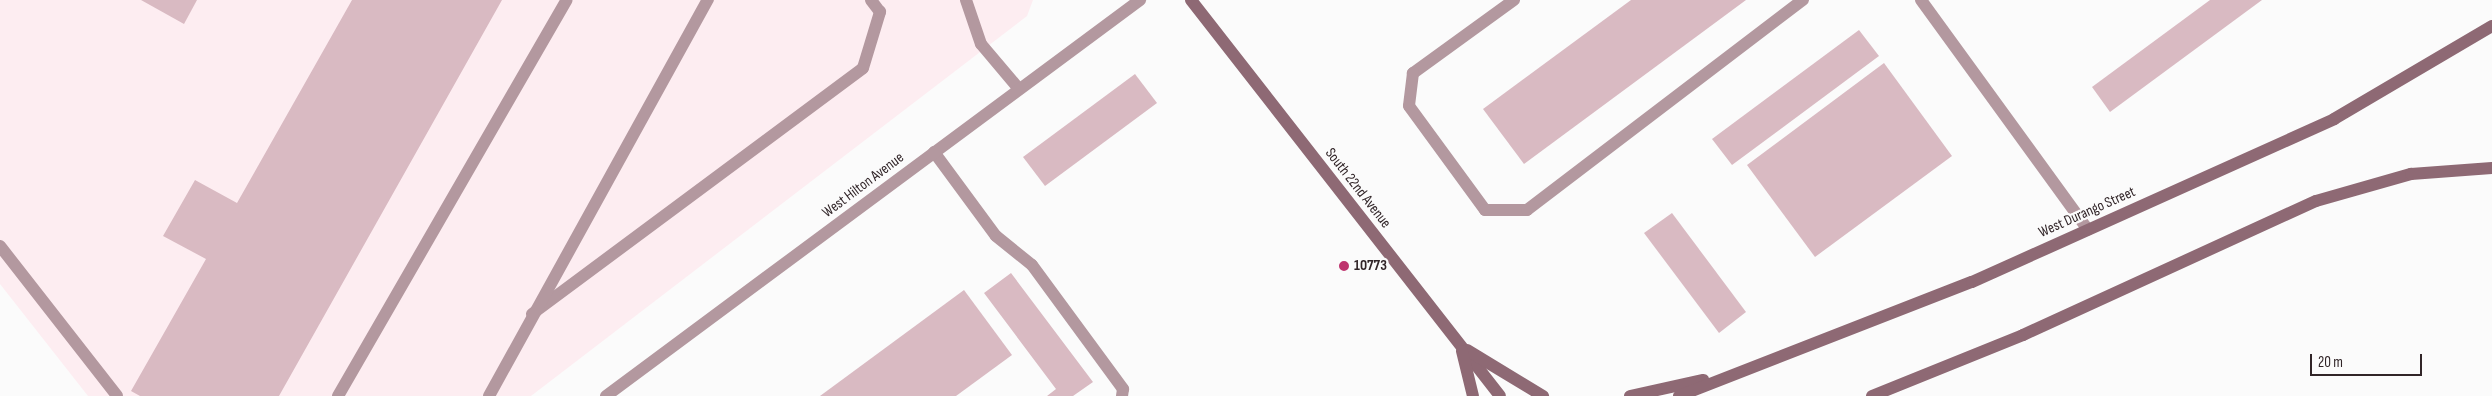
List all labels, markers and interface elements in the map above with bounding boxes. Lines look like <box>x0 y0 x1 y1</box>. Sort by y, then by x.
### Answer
street label: South 22nd Avenue <box>1321 144 1395 232</box>
street label: West Hilton Avenue <box>819 149 907 221</box>
street label: West Durango Street <box>2036 183 2138 241</box>
place label: 10773 <box>1354 257 1387 275</box>
marker: 10773 <box>1338 260 1350 272</box>
scale bar <box>2312 344 2424 376</box>
text: 20 m <box>2318 353 2343 372</box>

